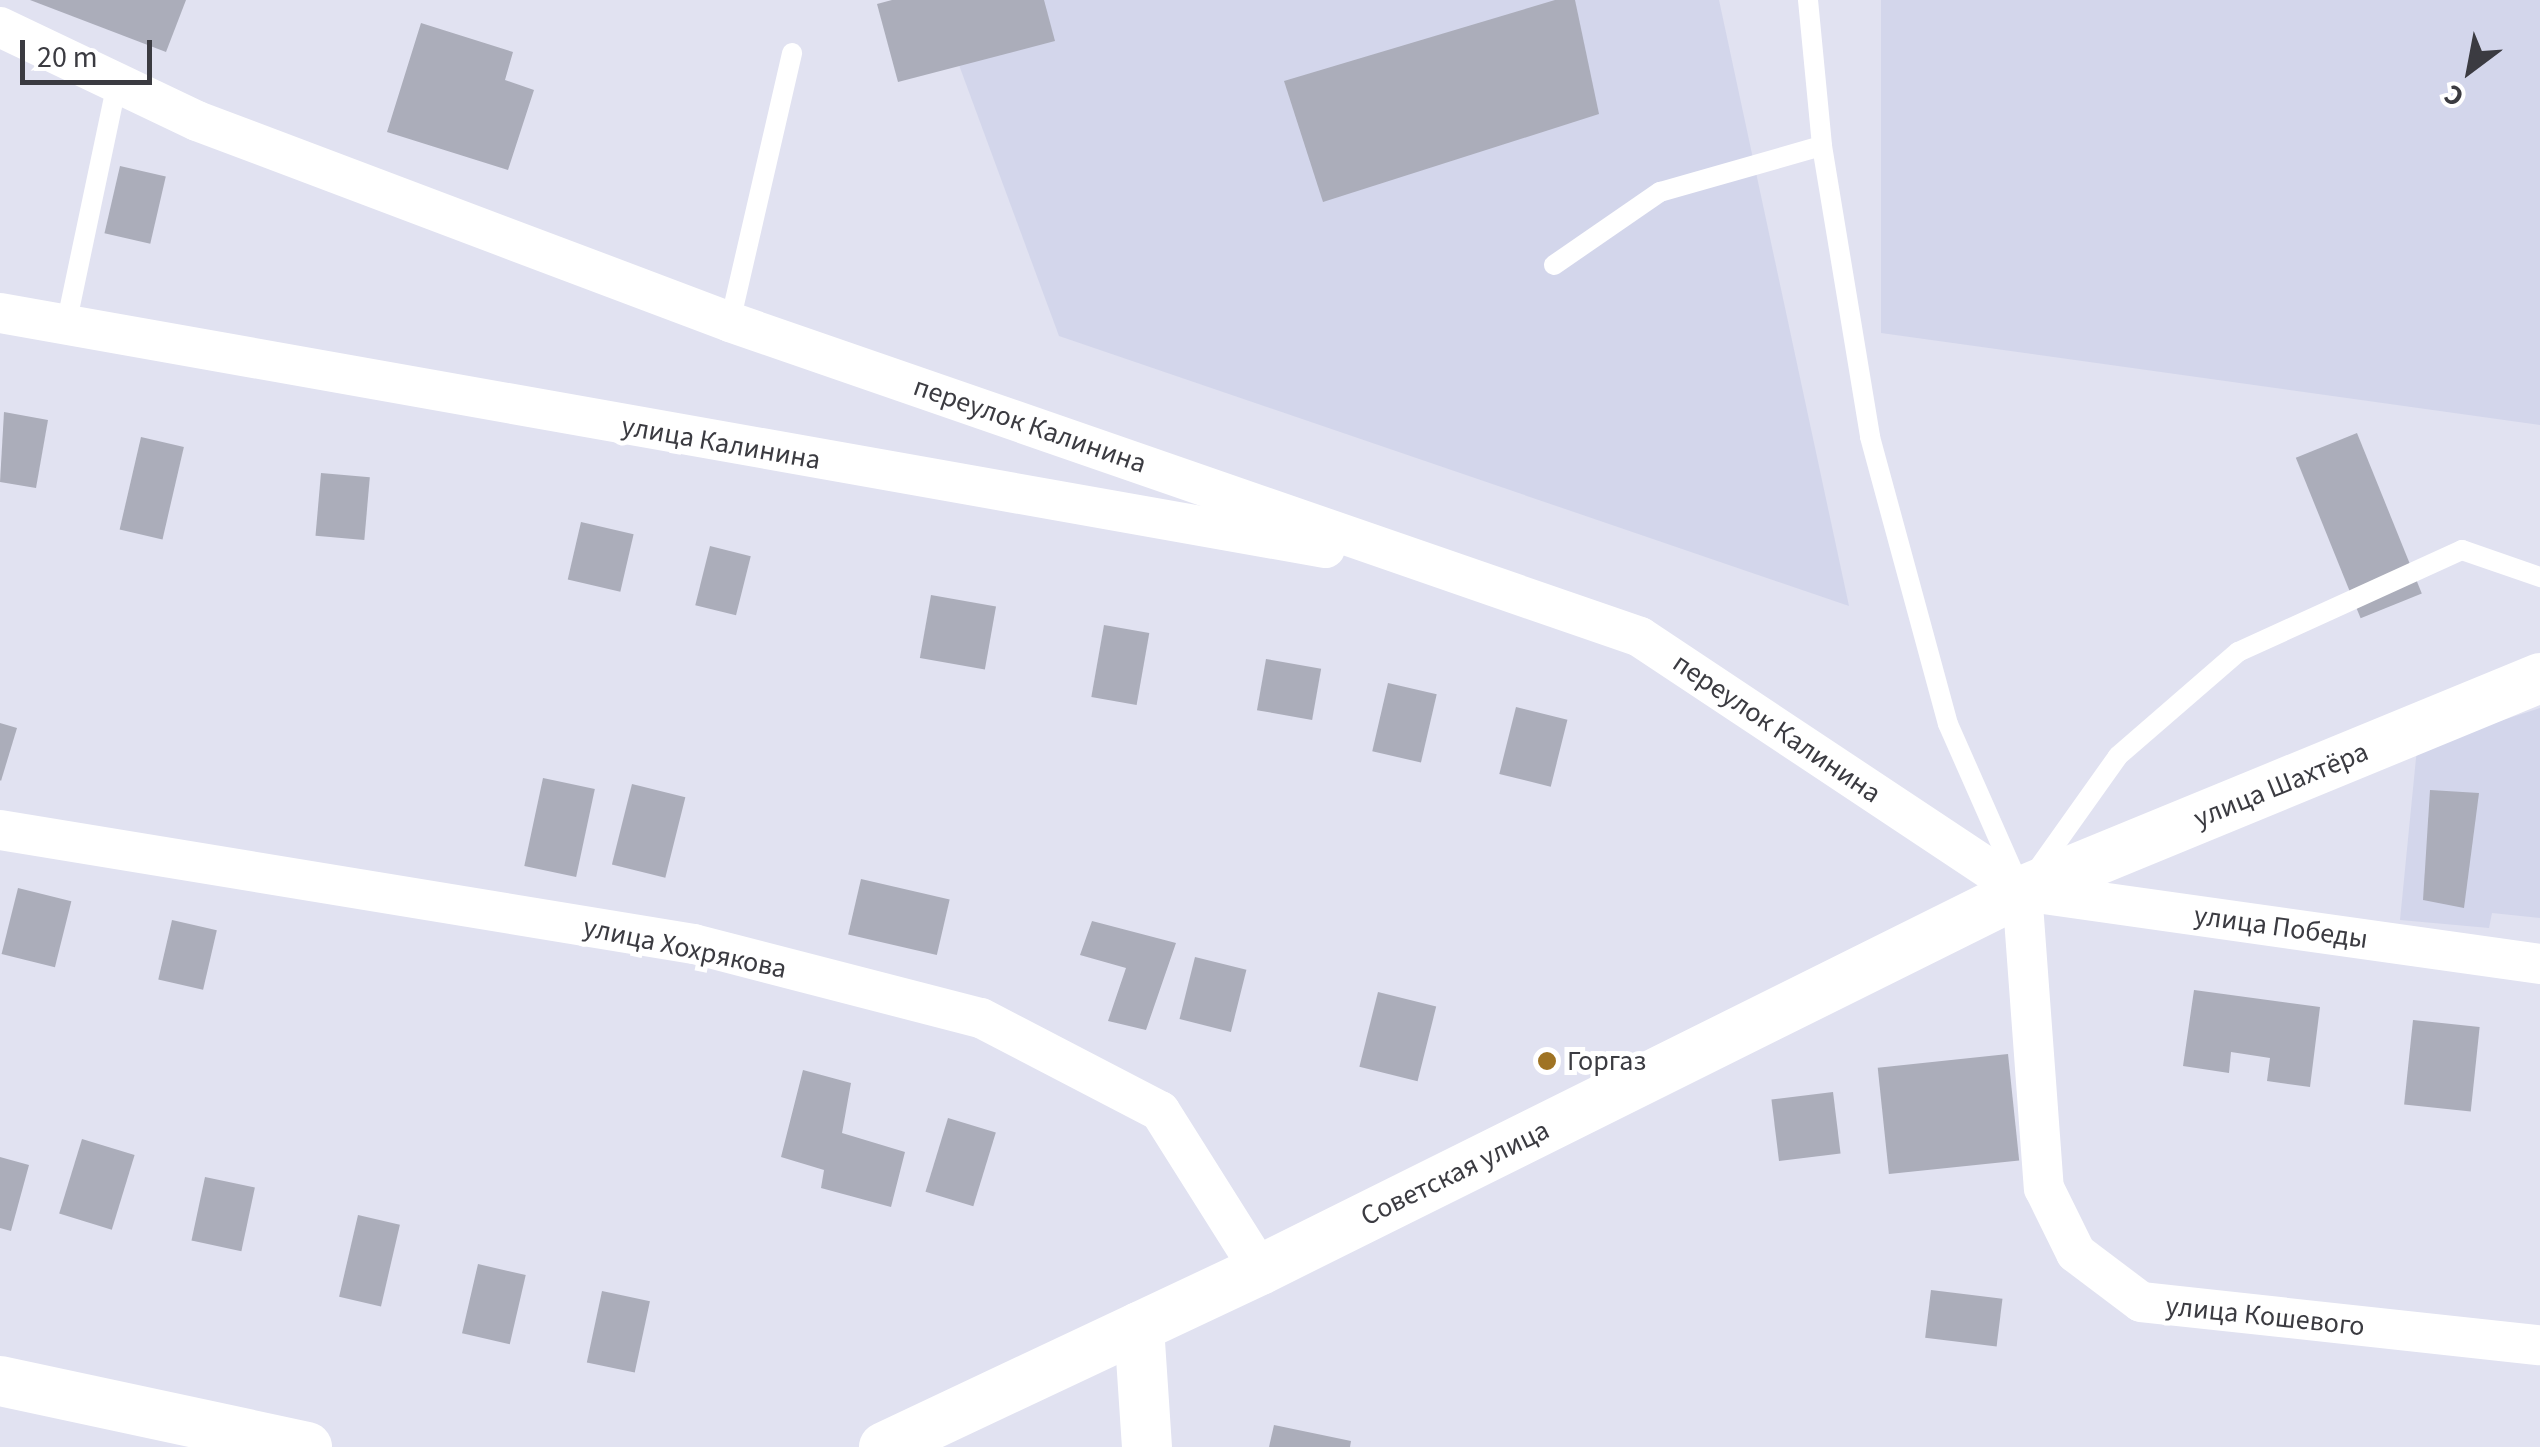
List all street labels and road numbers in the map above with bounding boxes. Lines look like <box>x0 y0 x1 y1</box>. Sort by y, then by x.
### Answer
street label: переулок Калинина <box>909 369 1151 481</box>
street label: улица Калинина <box>619 409 823 477</box>
street label: переулок Калинина <box>1667 646 1887 810</box>
street label: улица Шахтёра <box>2189 735 2373 835</box>
street label: улица Победы <box>2192 898 2370 956</box>
street label: улица Хохрякова <box>580 910 790 986</box>
street label: Советская улица <box>1355 1113 1555 1233</box>
street label: улица Кошевого <box>2164 1289 2366 1343</box>

